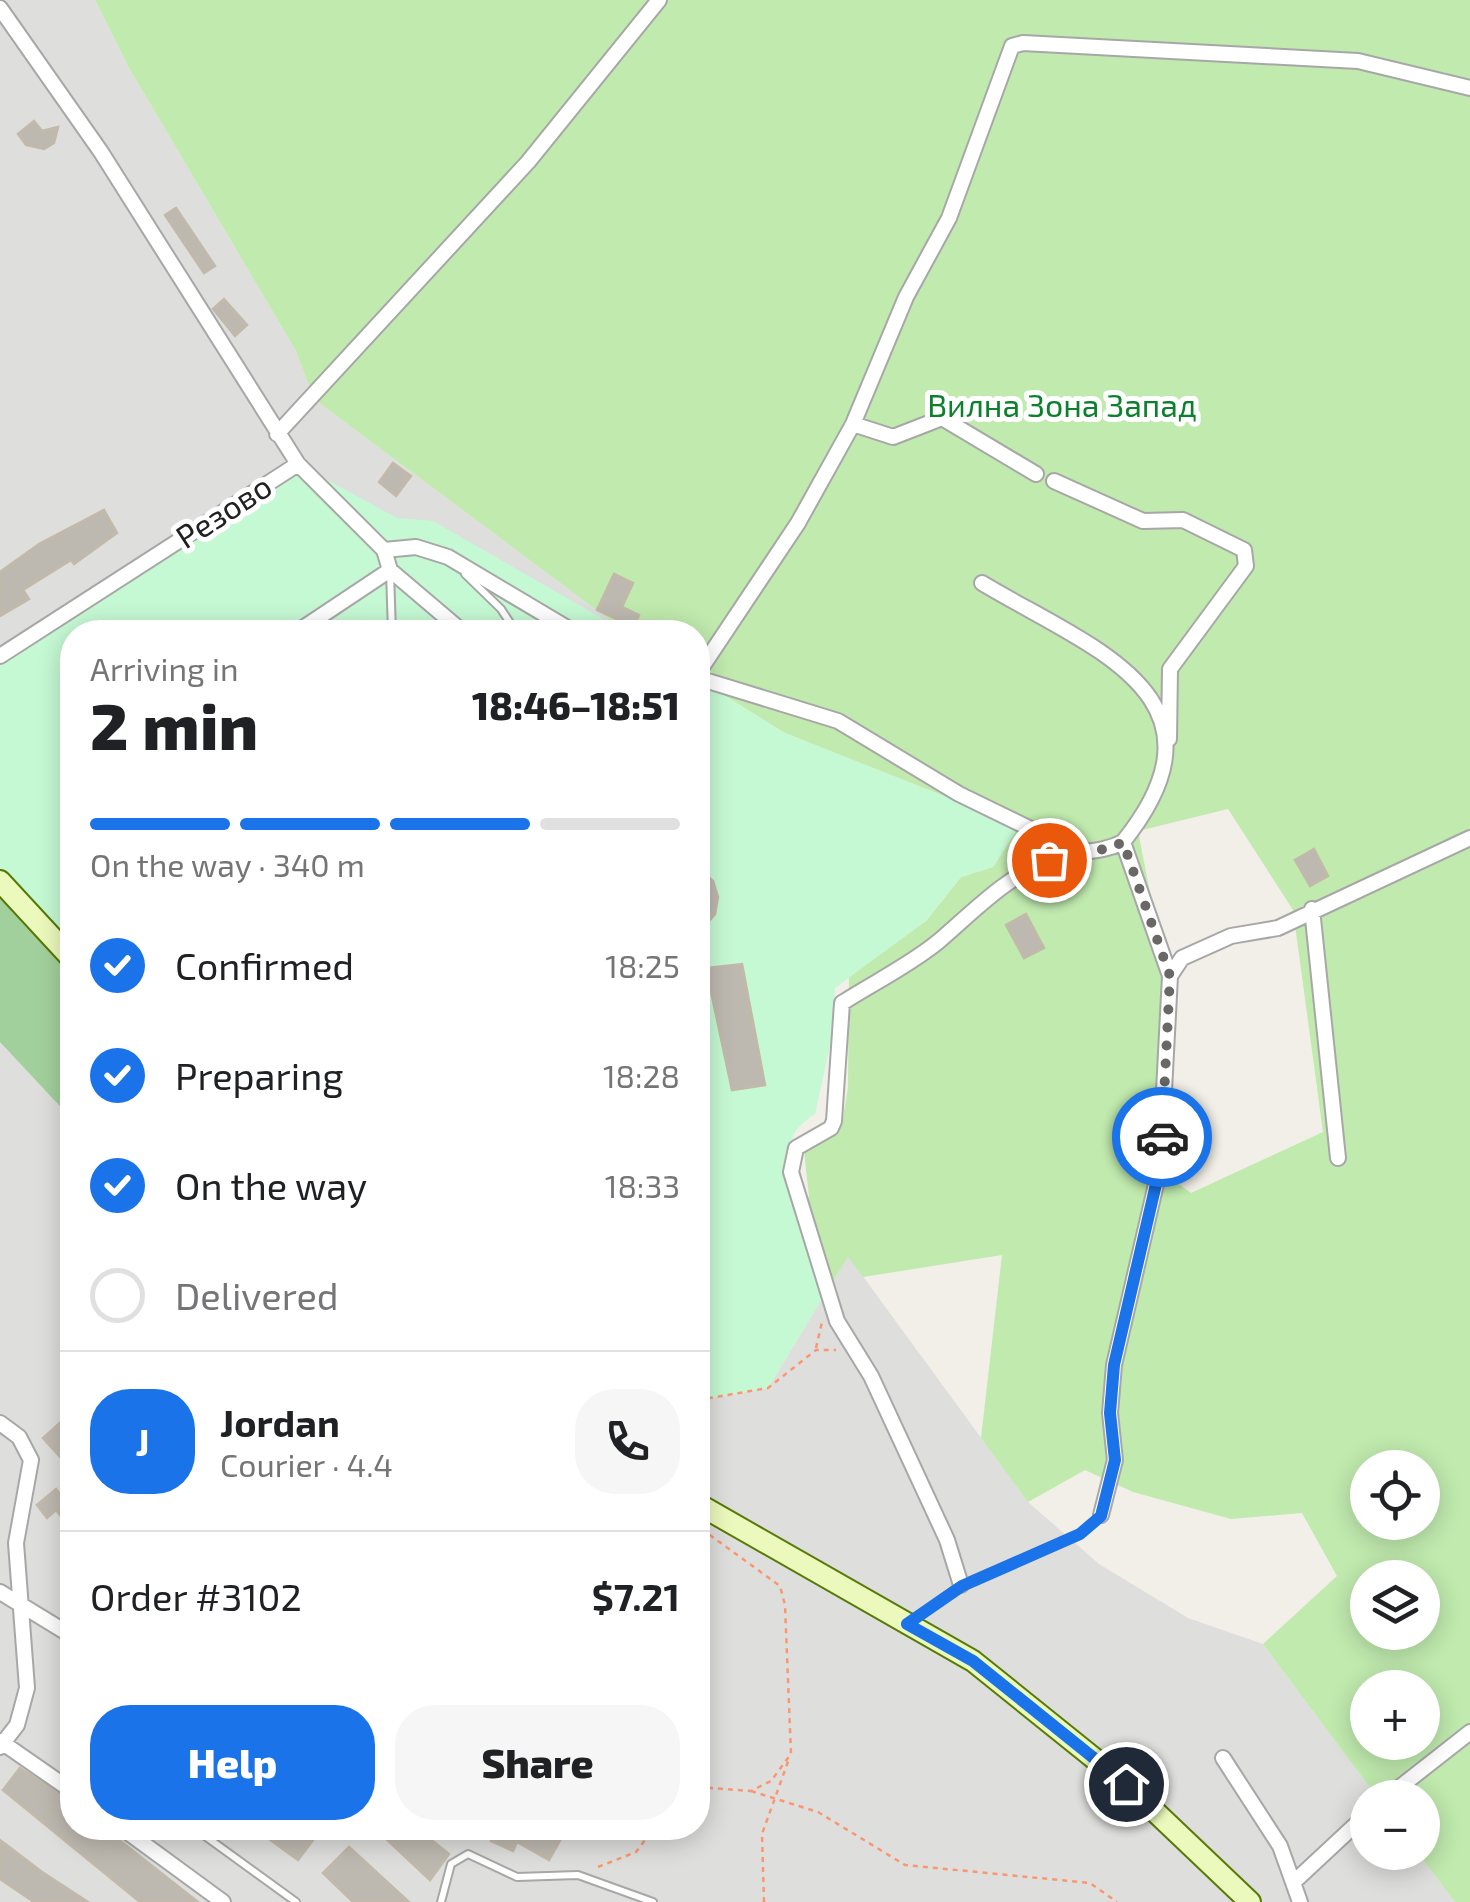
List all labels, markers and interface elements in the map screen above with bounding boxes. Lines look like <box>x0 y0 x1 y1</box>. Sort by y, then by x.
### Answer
park label: Вилна Зона Запад <box>927 385 1197 423</box>
street label: Резово <box>168 465 278 555</box>
text: Arriving in <box>90 649 239 687</box>
text: 18:46–18:51 <box>472 682 680 728</box>
text: 2 min <box>90 685 258 763</box>
pin <box>1007 818 1092 903</box>
icon: bag <box>1022 833 1077 888</box>
text: On the way · 340 m <box>90 845 365 883</box>
icon: check <box>90 938 145 993</box>
text: Confirmed <box>175 942 354 988</box>
text: 18:25 <box>605 946 680 984</box>
icon: check <box>90 1048 145 1103</box>
text: Preparing <box>175 1052 343 1098</box>
text: 18:28 <box>603 1056 680 1094</box>
courier <box>1112 1087 1212 1187</box>
icon: car <box>1135 1110 1190 1165</box>
icon: check <box>90 1158 145 1213</box>
text: On the way <box>175 1162 367 1208</box>
text: 18:33 <box>605 1166 680 1204</box>
text: Delivered <box>175 1272 339 1318</box>
button: phone <box>575 1389 680 1494</box>
text: Jordan <box>220 1399 340 1445</box>
text: J <box>135 1418 150 1464</box>
text: Courier · 4.4 <box>220 1445 393 1483</box>
map controls <box>1350 1450 1440 1870</box>
button: locate <box>1350 1450 1440 1540</box>
button: layers <box>1350 1560 1440 1650</box>
text: Order #3102 <box>90 1573 302 1619</box>
text: $7.21 <box>592 1573 680 1619</box>
button: + <box>1350 1670 1440 1760</box>
button: Help <box>90 1705 375 1820</box>
button: Share <box>395 1705 680 1820</box>
pin <box>1084 1742 1169 1827</box>
icon: home <box>1099 1757 1154 1812</box>
button: − <box>1350 1780 1440 1870</box>

